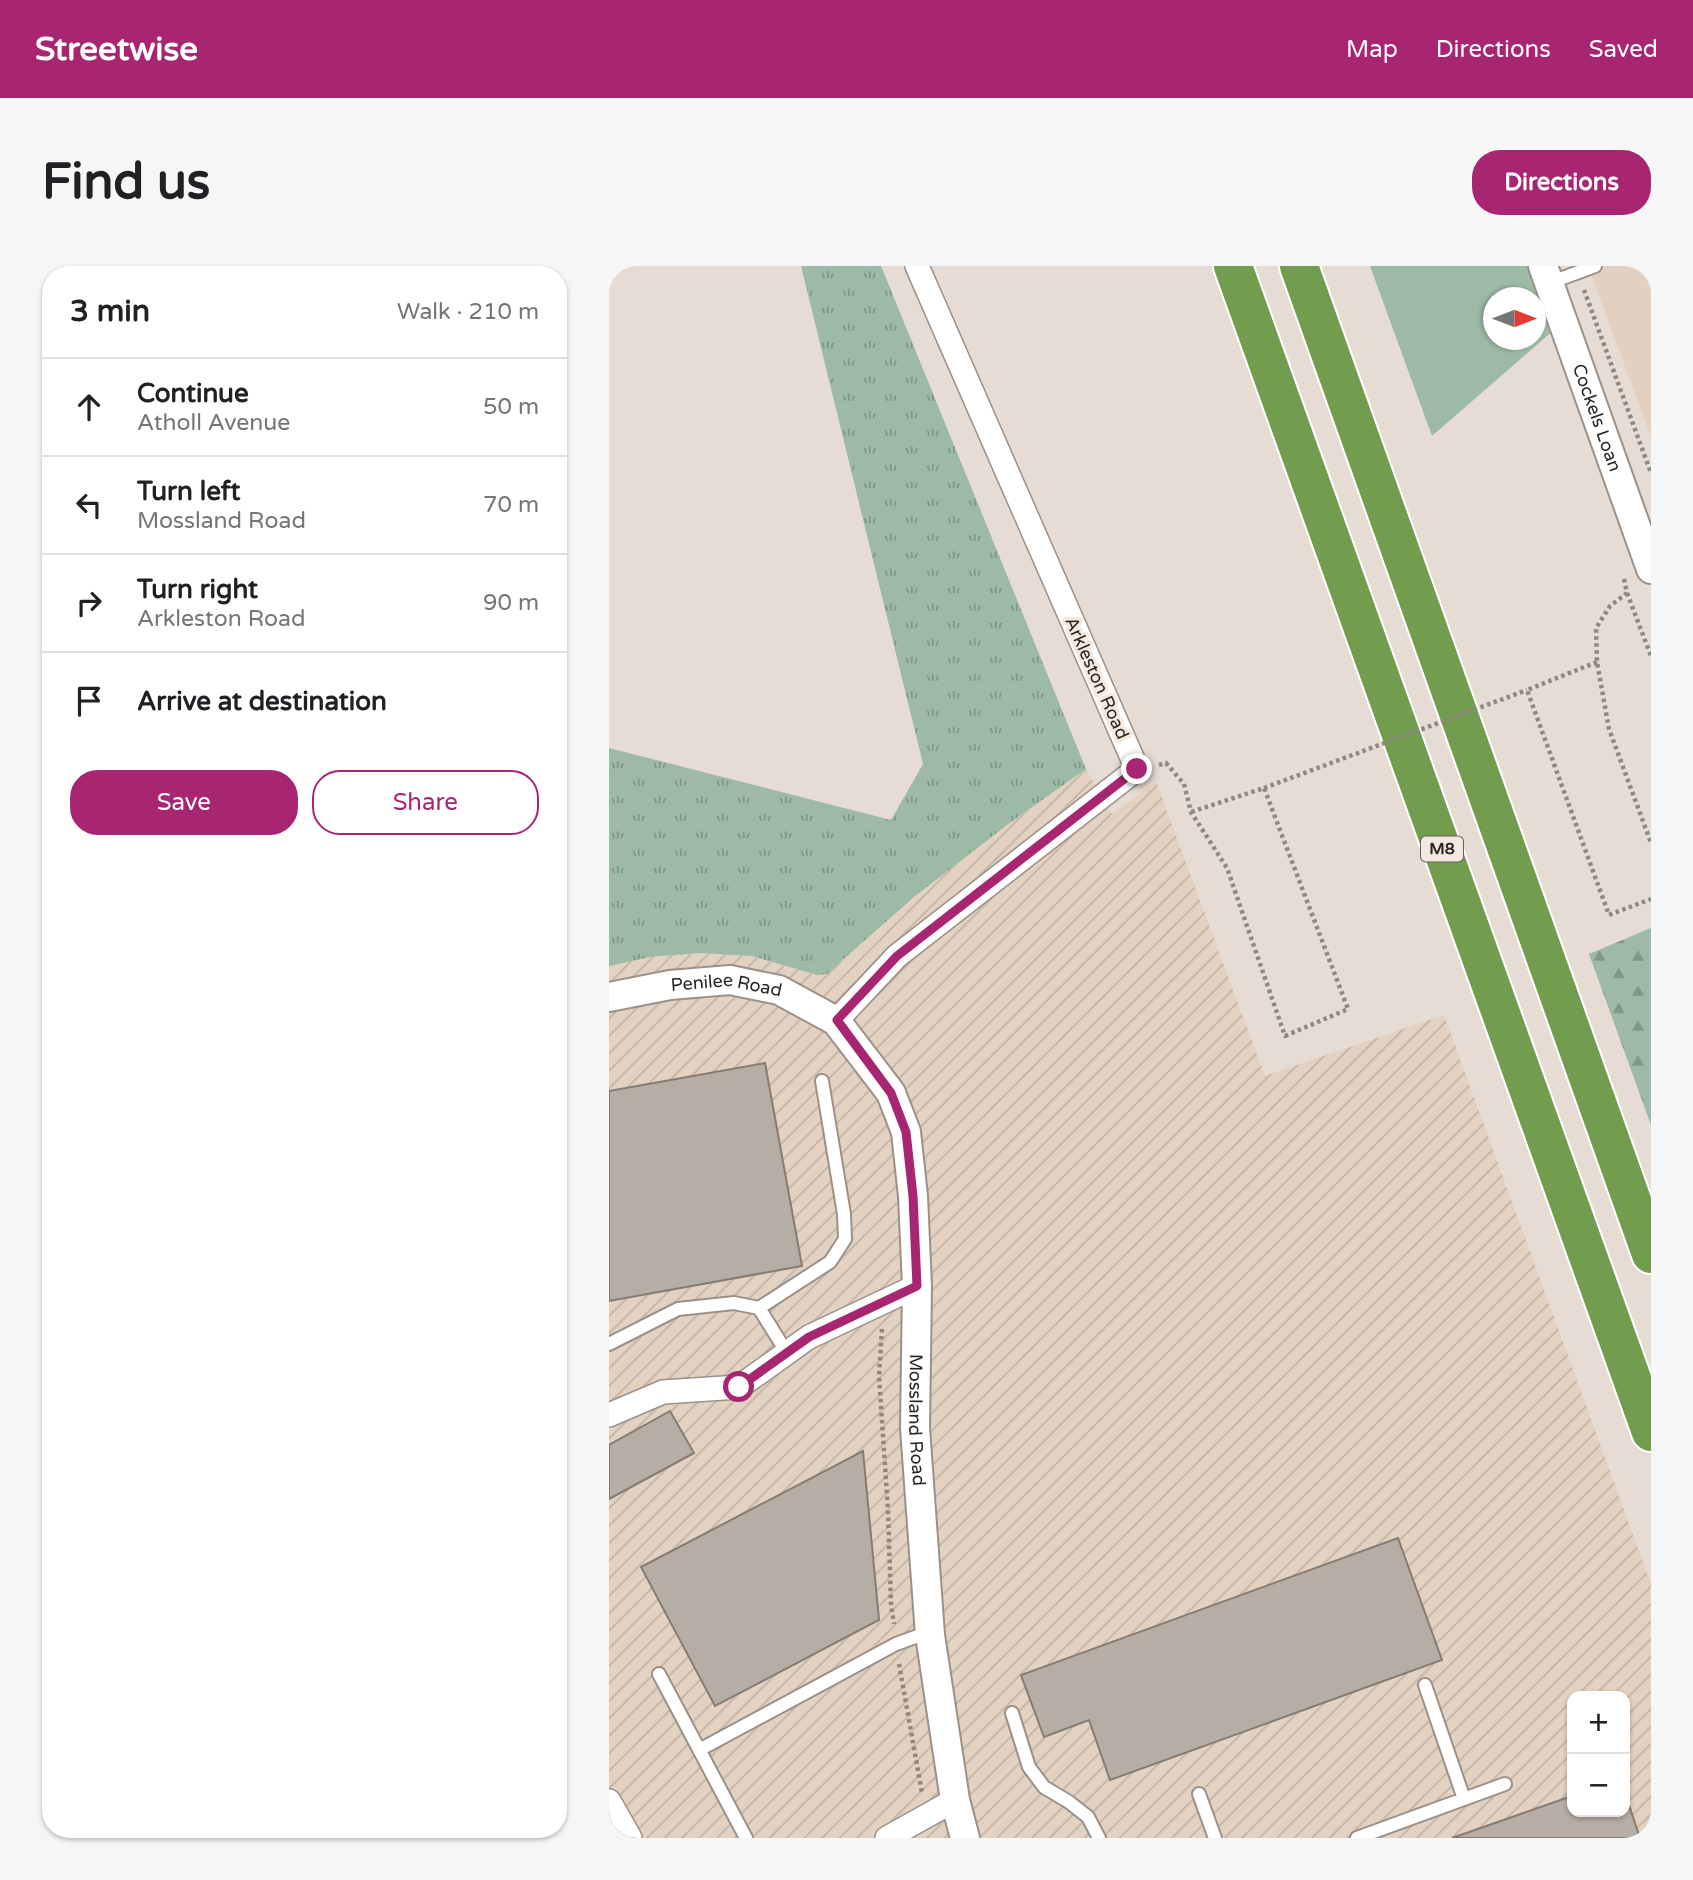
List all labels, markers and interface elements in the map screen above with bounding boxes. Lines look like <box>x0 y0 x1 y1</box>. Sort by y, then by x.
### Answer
text: Streetwise <box>35 30 198 69</box>
text: Map <box>1346 35 1398 64</box>
text: Directions <box>1436 35 1551 64</box>
text: Saved <box>1589 35 1658 64</box>
button: Directions <box>1472 150 1651 215</box>
text: Find us <box>42 153 210 212</box>
north arrow <box>1483 287 1546 350</box>
text: 3 min <box>70 293 150 330</box>
text: Walk · 210 m <box>397 298 539 326</box>
street label: Cockels Loan <box>1568 361 1626 475</box>
text: Continue <box>137 378 249 409</box>
icon: ahead <box>70 388 108 426</box>
text: 50 m <box>483 393 539 421</box>
text: Atholl Avenue <box>137 409 290 437</box>
text: Turn left <box>137 476 240 507</box>
icon: left <box>70 486 108 524</box>
text: 70 m <box>483 491 539 519</box>
text: Mossland Road <box>137 507 306 535</box>
text: Turn right <box>137 574 258 605</box>
icon: right <box>70 584 108 622</box>
text: 90 m <box>483 589 539 617</box>
text: Arkleston Road <box>137 605 305 633</box>
street label: Arkleston Road <box>1060 613 1134 743</box>
icon: arrive <box>70 682 108 720</box>
text: Arrive at destination <box>137 686 387 717</box>
route end <box>1121 753 1152 784</box>
button: Save <box>70 770 298 835</box>
button: Share <box>312 770 539 835</box>
road number: M8 <box>1421 836 1463 862</box>
street label: Penilee Road <box>670 969 784 1001</box>
street label: Mossland Road <box>904 1354 930 1487</box>
route start <box>723 1371 754 1402</box>
map controls <box>1567 1691 1630 1817</box>
button: + <box>1567 1691 1630 1754</box>
button: − <box>1567 1754 1630 1817</box>

